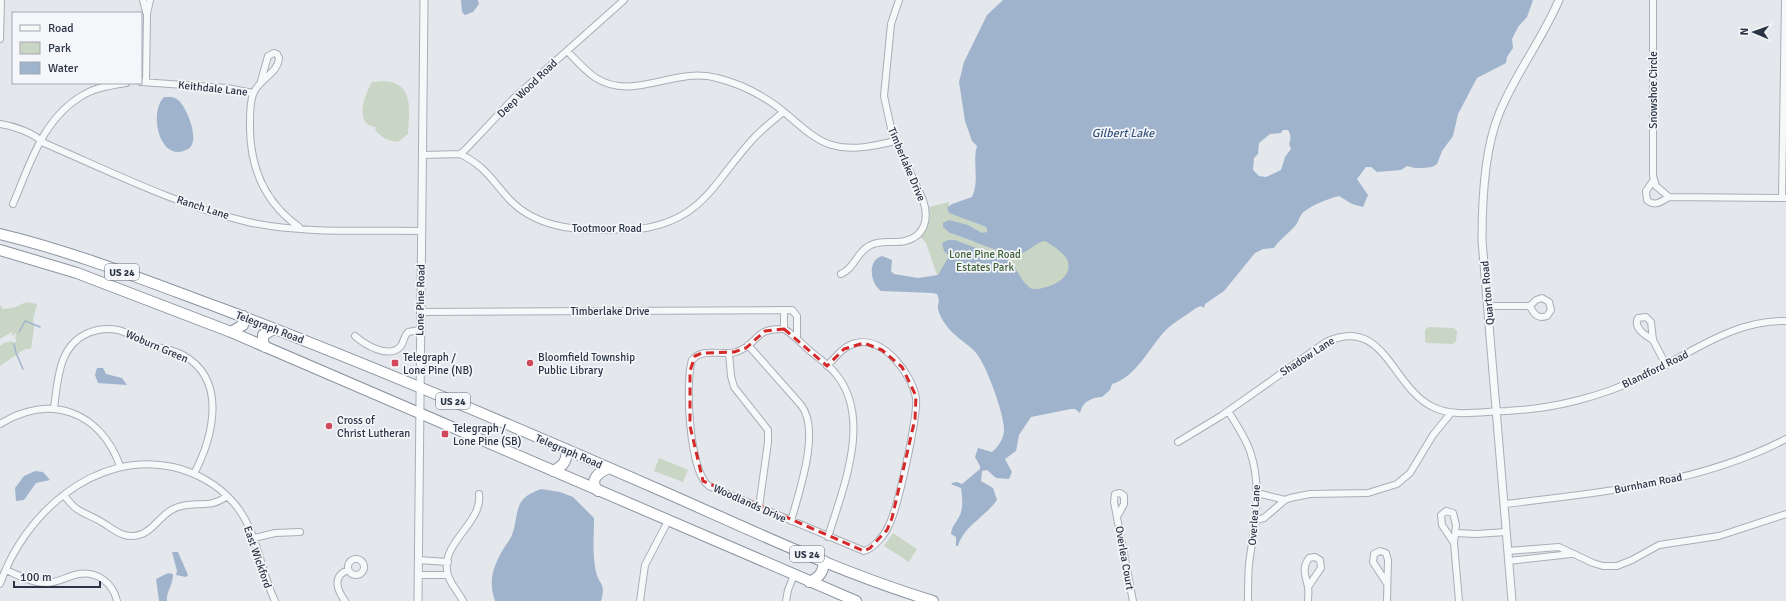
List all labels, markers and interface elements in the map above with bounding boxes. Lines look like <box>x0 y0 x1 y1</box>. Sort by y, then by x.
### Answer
legend <box>12 12 142 84</box>
north arrow <box>1734 12 1774 52</box>
text: Road <box>48 21 74 36</box>
text: N <box>1738 28 1751 36</box>
text: Park <box>48 41 71 56</box>
street label: Snowshoe Circle <box>1647 51 1660 129</box>
street label: Deep Wood Road <box>495 56 560 120</box>
text: Water <box>48 61 79 76</box>
street label: Keithdale Lane <box>178 78 248 99</box>
street label: Timberlake Drive <box>885 125 928 203</box>
water label: Gilbert Lake <box>1092 126 1155 141</box>
street label: Ranch Lane <box>175 193 231 222</box>
street label: Tootmoor Road <box>572 222 642 235</box>
park label: Lone Pine Road Estates Park <box>949 248 1021 274</box>
street label: Quarton Road <box>1478 260 1497 326</box>
road number: US 24 <box>105 264 139 280</box>
street label: Lone Pine Road <box>413 264 428 336</box>
street label: Timberlake Drive <box>570 305 650 318</box>
street label: Telegraph Road <box>234 309 306 346</box>
street label: Woburn Green <box>123 327 190 366</box>
street label: Shadow Lane <box>1278 334 1337 379</box>
street label: Blandford Road <box>1620 348 1691 391</box>
place label: Telegraph / Lone Pine (NB) <box>403 351 473 377</box>
place label: Bloomfield Township Public Library <box>538 351 635 377</box>
marker: Telegraph / Lone Pine (NB) <box>390 358 400 368</box>
marker: Bloomfield Township Public Library <box>525 358 535 368</box>
road number: US 24 <box>436 393 470 409</box>
place label: Cross of Christ Lutheran <box>337 414 410 440</box>
marker: Cross of Christ Lutheran <box>324 421 334 431</box>
place label: Telegraph / Lone Pine (SB) <box>453 422 521 448</box>
marker: Telegraph / Lone Pine (SB) <box>440 429 450 439</box>
street label: Telegraph Road <box>533 431 605 472</box>
street label: Burnham Road <box>1613 470 1683 496</box>
street label: Woodlands Drive <box>711 482 788 525</box>
street label: Overlea Lane <box>1246 484 1263 546</box>
street label: East Wickford <box>241 524 274 590</box>
street label: Overlea Court <box>1112 525 1137 591</box>
road number: US 24 <box>790 546 824 562</box>
scale bar <box>14 563 100 589</box>
text: 100 m <box>20 570 52 585</box>

